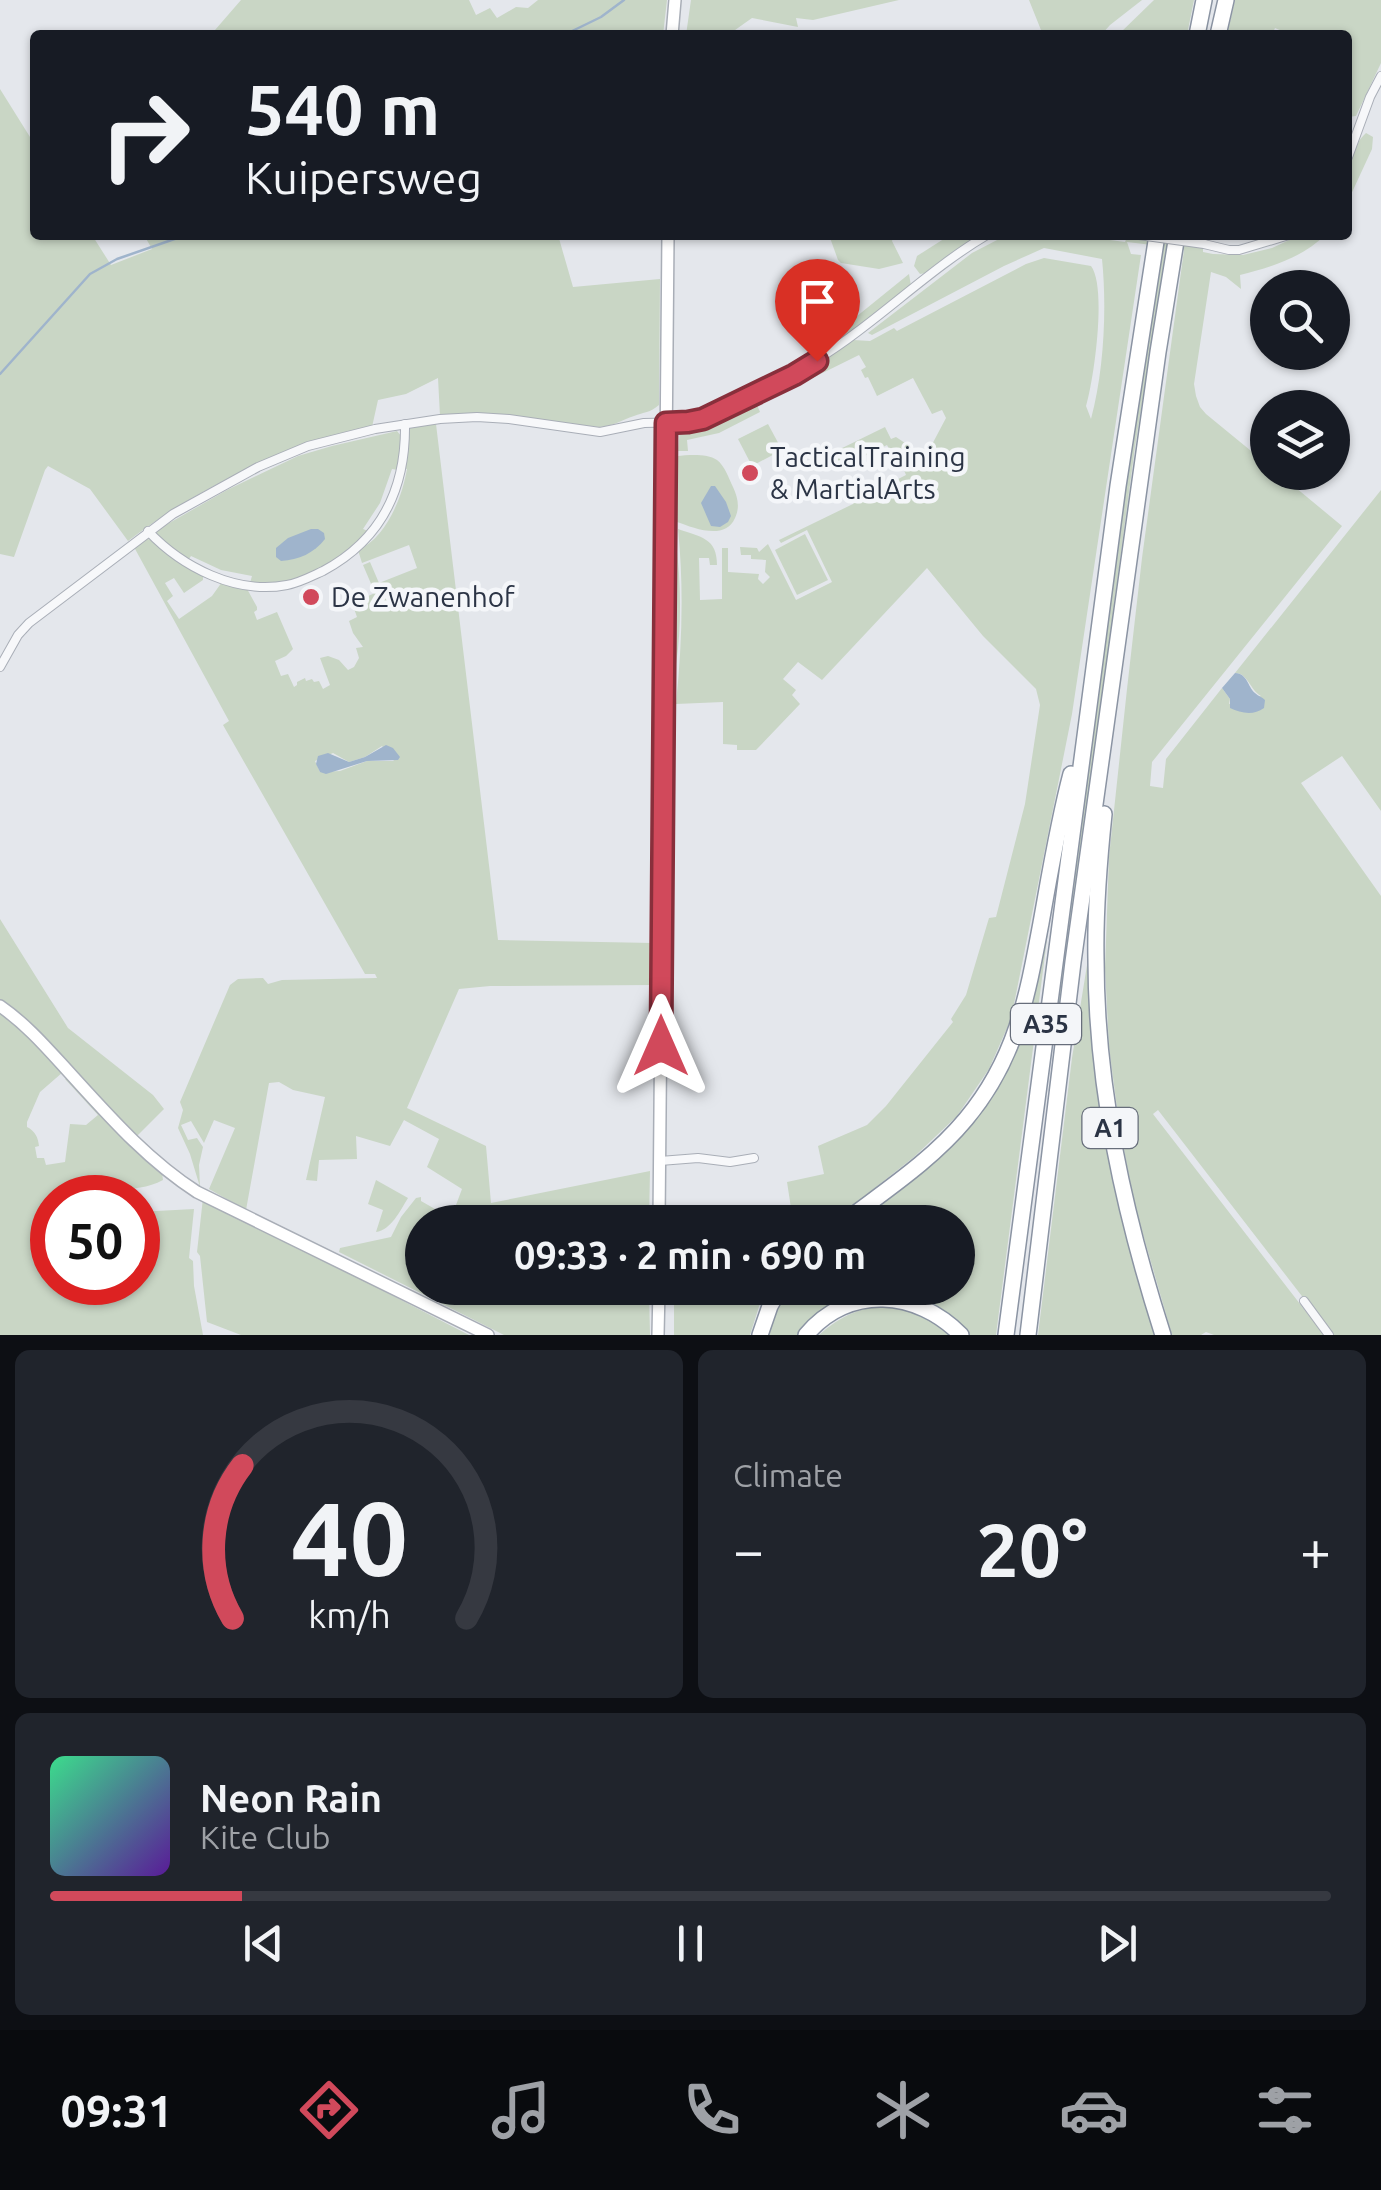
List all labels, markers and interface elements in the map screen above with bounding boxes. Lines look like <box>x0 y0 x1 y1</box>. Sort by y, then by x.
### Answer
icon: right <box>80 70 210 200</box>
text: 540 m <box>245 70 440 148</box>
text: Kuipersweg <box>245 152 482 203</box>
pin <box>775 259 860 362</box>
map controls <box>1250 270 1350 490</box>
button: search <box>1250 270 1350 370</box>
icon: arrive <box>790 274 845 329</box>
button: layers <box>1250 390 1350 490</box>
place label: TacticalTraining & MartialArts <box>770 441 966 504</box>
marker: TacticalTraining & MartialArts <box>739 462 761 484</box>
place label: De Zwanenhof <box>331 581 515 612</box>
marker: De Zwanenhof <box>300 586 322 608</box>
position arrow <box>609 994 713 1098</box>
road number: A35 <box>1011 1004 1081 1044</box>
road number: A1 <box>1082 1108 1138 1148</box>
speed limit sign: 50 <box>30 1175 160 1305</box>
text: 09:33 · 2 min · 690 m <box>514 1234 866 1276</box>
text: Climate <box>733 1457 843 1493</box>
text: 40 <box>290 1479 408 1596</box>
text: 20° <box>976 1507 1088 1591</box>
text: − <box>733 1519 764 1580</box>
text: + <box>1300 1519 1331 1580</box>
text: km/h <box>308 1595 390 1635</box>
text: Neon Rain <box>200 1777 382 1819</box>
text: Kite Club <box>200 1819 330 1855</box>
icon: previous <box>236 1916 291 1971</box>
icon: pause <box>663 1916 718 1971</box>
icon: next <box>1090 1916 1145 1971</box>
icon: directions <box>294 2075 364 2145</box>
icon: music <box>486 2075 556 2145</box>
icon: phone <box>677 2075 747 2145</box>
icon: climate <box>868 2075 938 2145</box>
icon: car <box>1059 2075 1129 2145</box>
icon: filters <box>1250 2075 1320 2145</box>
text: 09:31 <box>61 2085 173 2136</box>

